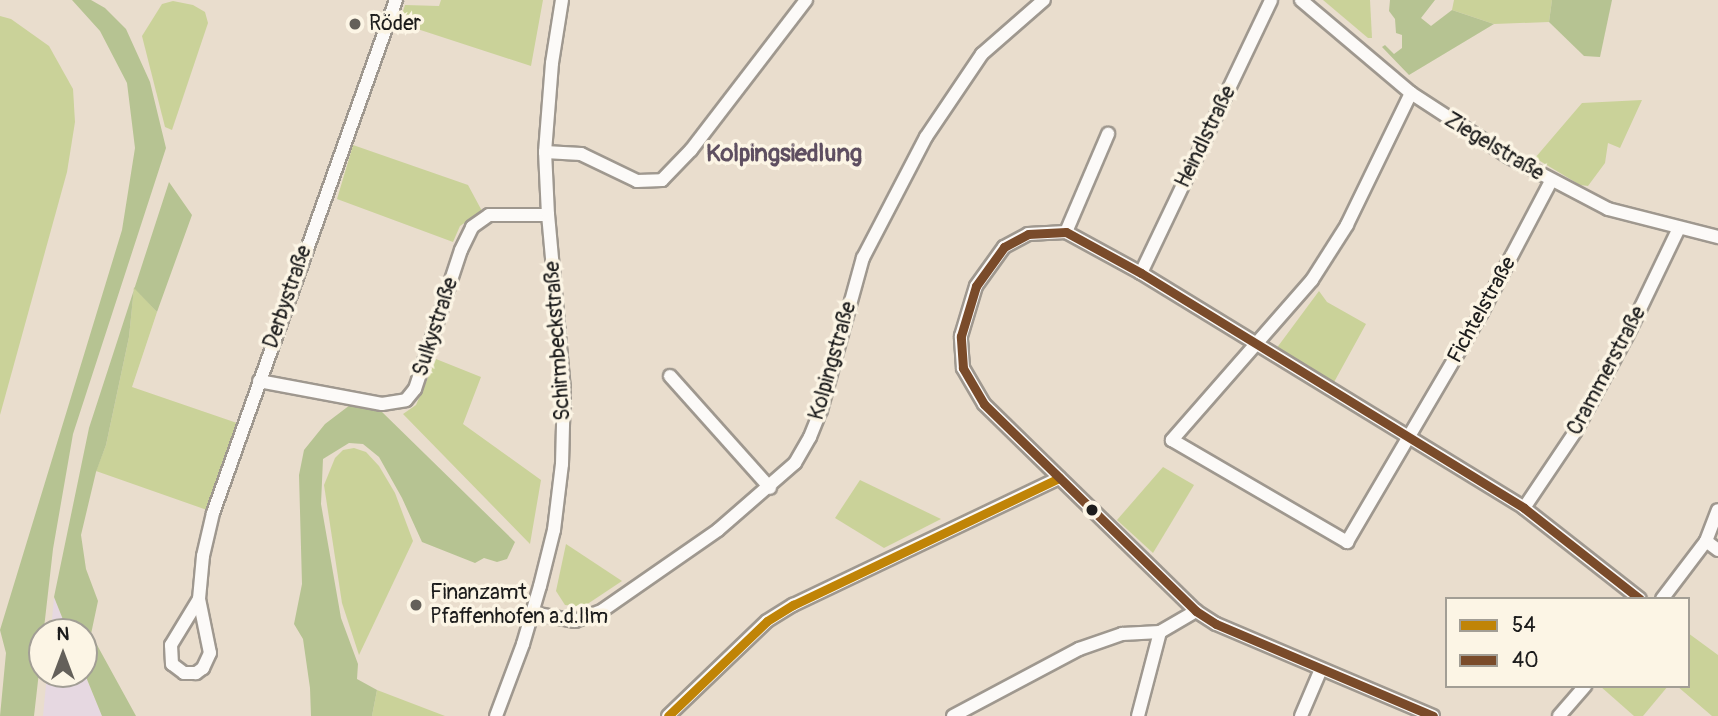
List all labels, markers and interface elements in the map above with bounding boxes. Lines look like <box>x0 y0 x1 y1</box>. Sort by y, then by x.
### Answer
place label: Röder <box>369 11 421 37</box>
marker: Röder <box>347 16 363 32</box>
street label: Heindlstraße <box>1170 82 1242 192</box>
street label: Ziegelstraße <box>1440 108 1548 186</box>
district label: Kolpingsiedlung <box>706 140 862 168</box>
street label: Derbystraße <box>259 242 317 352</box>
street label: Fichtelstraße <box>1442 252 1522 368</box>
street label: Schirmbeckstraße <box>540 260 576 422</box>
street label: Sulkystraße <box>408 274 464 380</box>
street label: Kolpingstraße <box>804 299 862 423</box>
street label: Crammerstraße <box>1562 302 1652 440</box>
unlabelled marker <box>1085 503 1099 517</box>
place label: Finanzamt Pfaffenhofen a.d.Ilm <box>430 580 608 630</box>
marker: Finanzamt Pfaffenhofen a.d.Ilm <box>408 597 424 613</box>
legend <box>1445 597 1690 688</box>
text: 54 <box>1512 612 1536 639</box>
north arrow <box>28 618 98 688</box>
text: N <box>57 622 69 646</box>
text: 40 <box>1512 647 1539 674</box>

